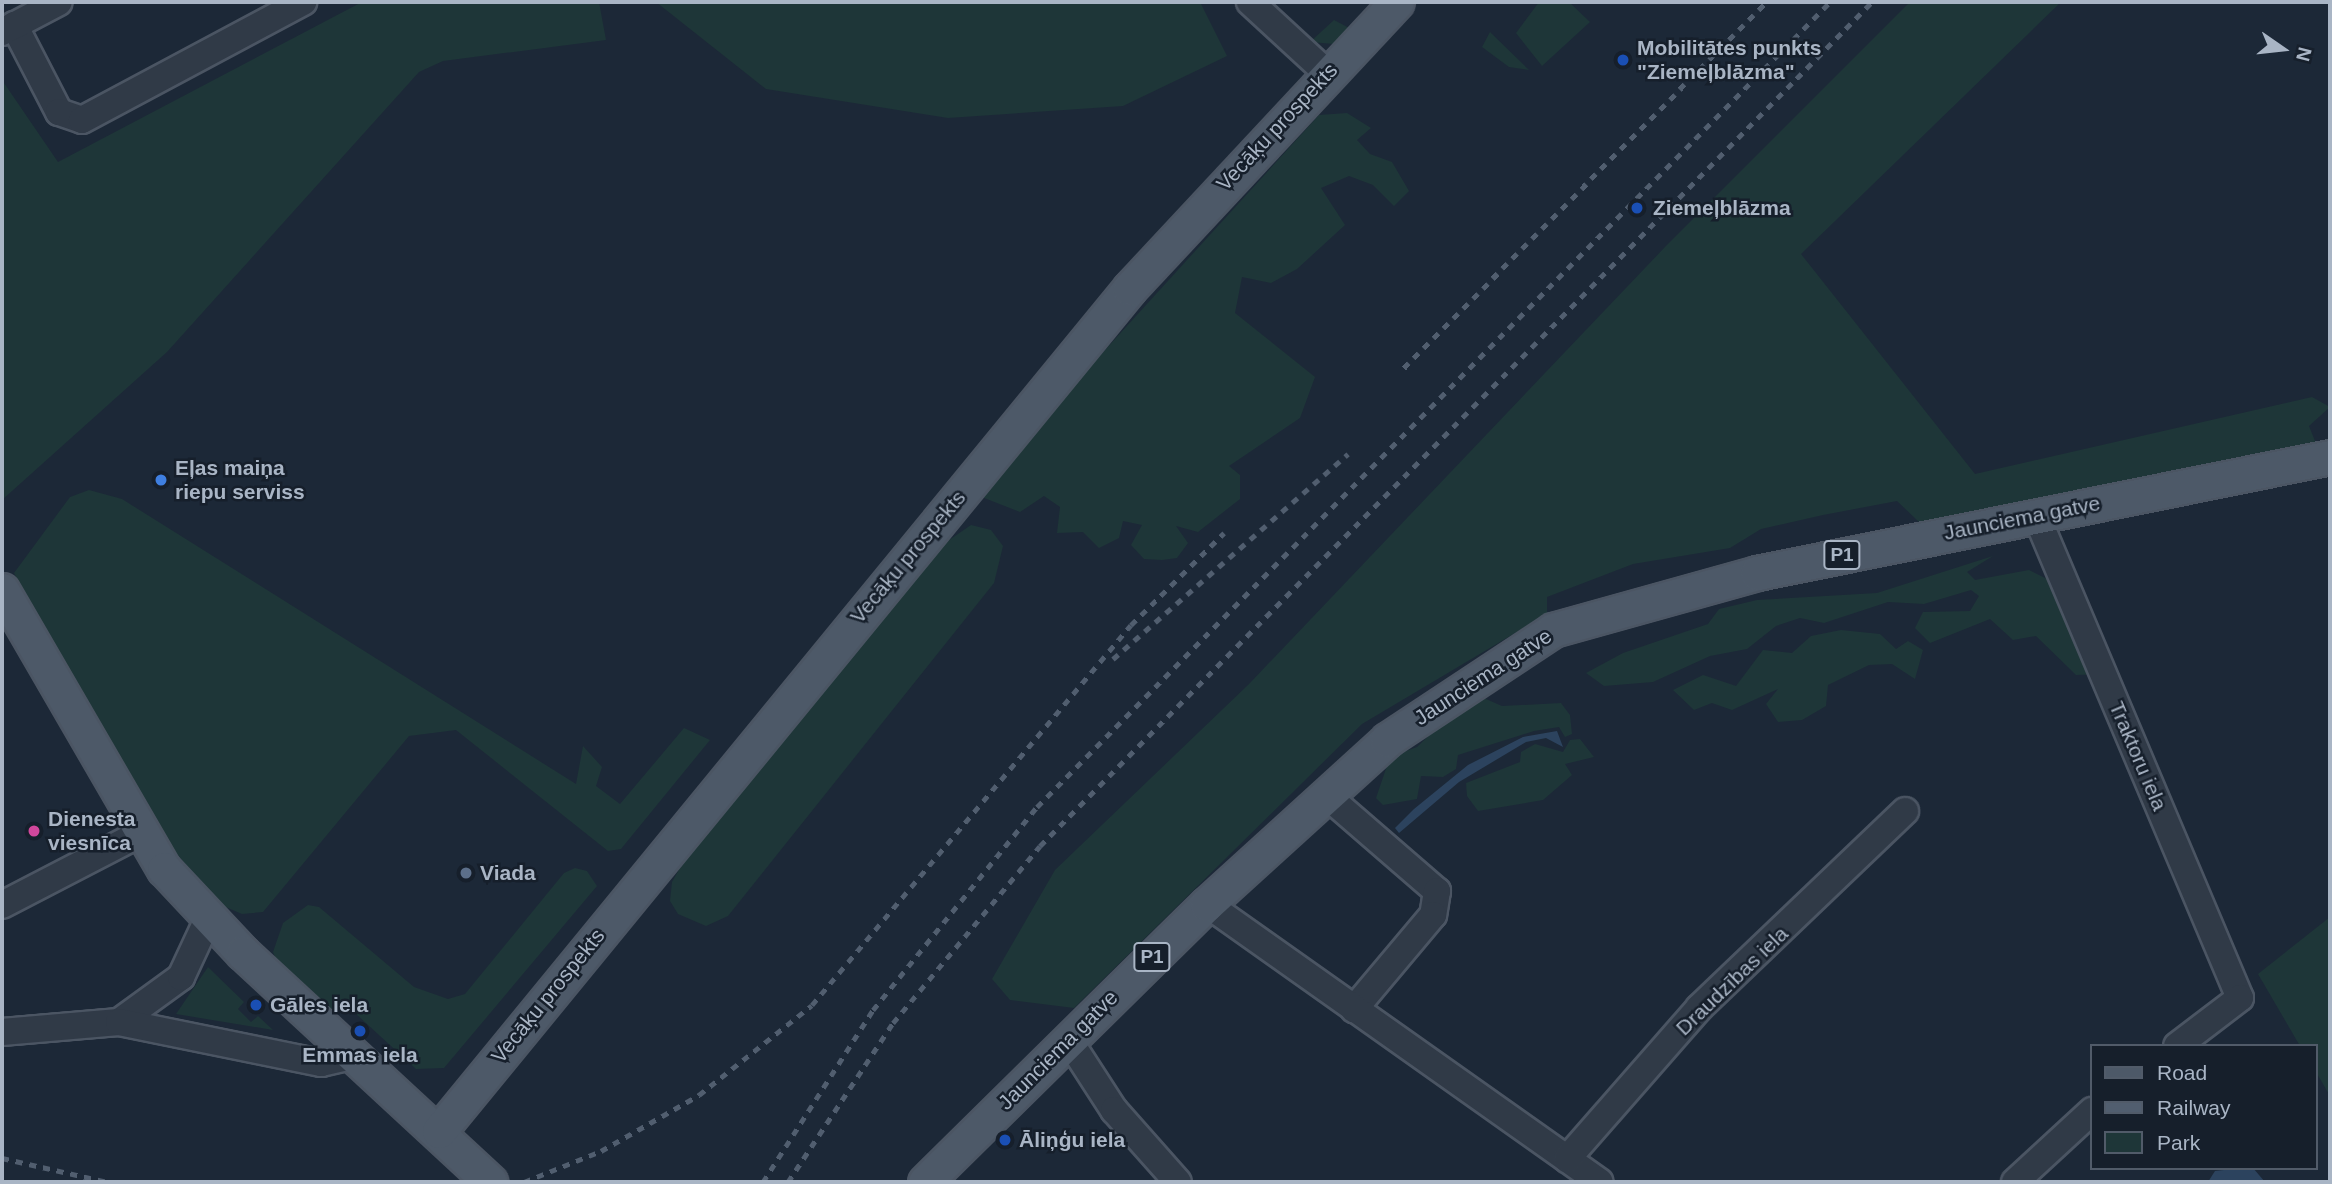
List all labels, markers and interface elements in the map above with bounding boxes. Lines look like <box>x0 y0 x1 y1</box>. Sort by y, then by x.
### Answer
north arrow <box>2248 14 2318 84</box>
place label: Mobilitātes punkts "Ziemeļblāzma" <box>1637 35 1821 85</box>
text: N <box>2292 45 2316 63</box>
marker: Mobilitātes punkts "Ziemeļblāzma" <box>1615 52 1631 68</box>
street label: Vecāķu prospekts <box>1211 58 1343 196</box>
place label: Ziemeļblāzma <box>1653 195 1791 221</box>
marker: Ziemeļblāzma <box>1627 198 1647 218</box>
place label: Eļas maiņa riepu serviss <box>175 455 305 505</box>
marker: Eļas maiņa riepu serviss <box>153 472 169 488</box>
street label: Vecāķu prospekts <box>845 485 971 629</box>
street label: Jaunciema gatve <box>1942 490 2102 546</box>
road number: P1 <box>1823 540 1861 570</box>
street label: Jaunciema gatve <box>1410 623 1556 731</box>
street label: Traktoru iela <box>2104 698 2172 814</box>
place label: Dienesta viesnīca <box>48 806 136 856</box>
marker: Dienesta viesnīca <box>26 823 42 839</box>
place label: Viada <box>480 860 536 886</box>
marker: Viada <box>458 865 474 881</box>
street label: Draudzības iela <box>1671 921 1793 1041</box>
street label: Vecāķu prospekts <box>486 924 610 1068</box>
road number: P1 <box>1133 942 1171 973</box>
street label: Jaunciema gatve <box>993 985 1123 1115</box>
place label: Gāles iela <box>270 992 368 1018</box>
marker: Gāles iela <box>248 997 264 1013</box>
marker: Emmas iela <box>352 1023 368 1039</box>
place label: Emmas iela <box>302 1042 418 1068</box>
legend <box>2090 1044 2318 1170</box>
text: Road <box>2157 1061 2207 1084</box>
text: Railway <box>2157 1096 2231 1119</box>
place label: Āliņģu iela <box>1019 1127 1125 1153</box>
text: Park <box>2157 1131 2200 1154</box>
marker: Āliņģu iela <box>997 1132 1013 1148</box>

